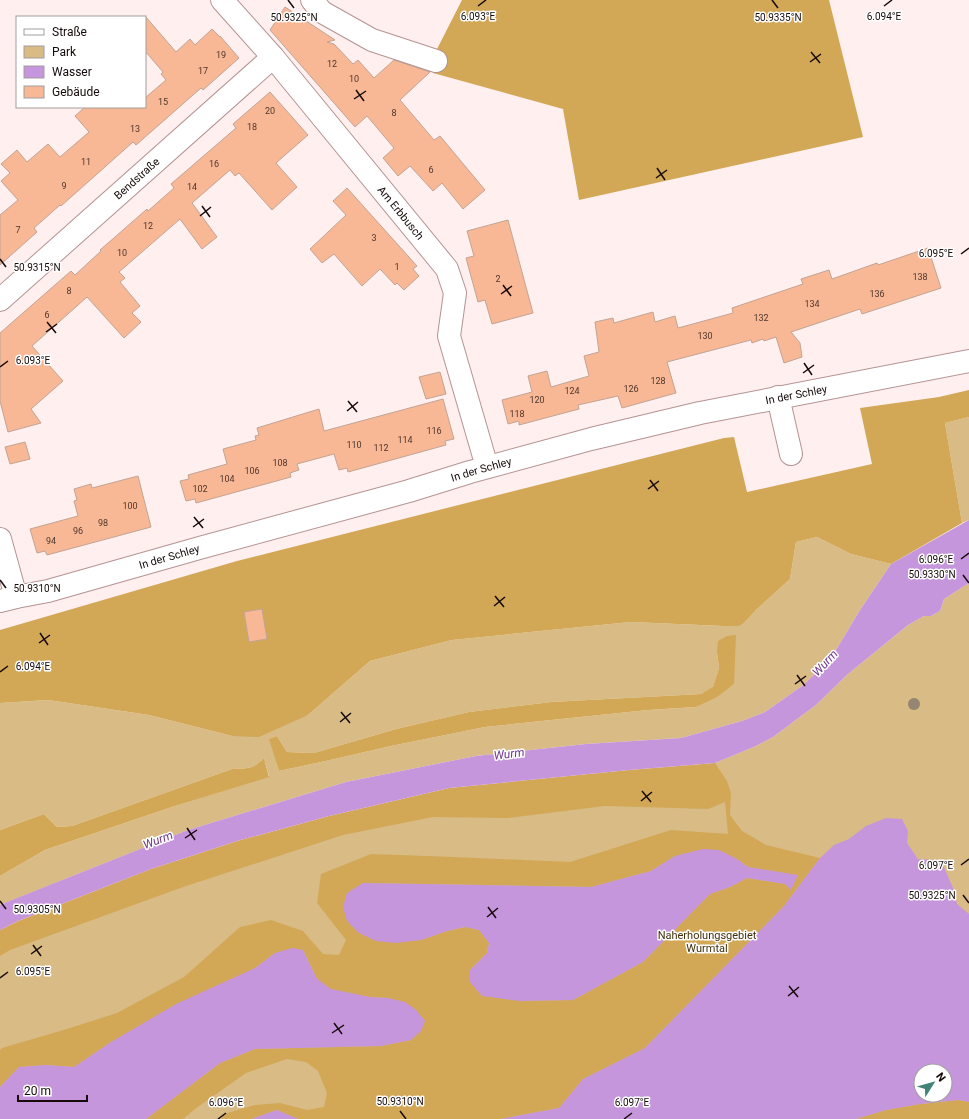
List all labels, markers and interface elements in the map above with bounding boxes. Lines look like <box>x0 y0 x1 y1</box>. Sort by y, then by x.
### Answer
text: 6.093°E <box>461 11 496 22</box>
text: 6.094°E <box>867 11 902 22</box>
text: 50.9325°N <box>270 12 318 23</box>
text: 50.9335°N <box>754 12 802 23</box>
legend <box>16 16 146 108</box>
text: Straße <box>52 25 87 39</box>
text: Park <box>52 45 77 59</box>
house number: 19 <box>216 50 226 60</box>
house number: 12 <box>327 59 337 69</box>
text: Wasser <box>52 65 92 79</box>
house number: 17 <box>198 66 208 76</box>
house number: 10 <box>349 74 359 84</box>
text: Gebäude <box>52 85 100 99</box>
house number: 15 <box>158 97 168 107</box>
house number: 20 <box>265 106 275 116</box>
house number: 8 <box>391 108 397 118</box>
house number: 18 <box>247 122 257 132</box>
house number: 13 <box>130 124 140 134</box>
street label: Bendstraße <box>112 155 162 202</box>
house number: 11 <box>81 157 91 167</box>
house number: 16 <box>209 159 219 169</box>
house number: 6 <box>428 165 434 175</box>
house number: 9 <box>61 181 67 191</box>
house number: 14 <box>187 182 197 192</box>
street label: Am Erbbusch <box>375 184 426 243</box>
house number: 12 <box>143 221 153 231</box>
house number: 7 <box>15 225 21 235</box>
house number: 3 <box>371 233 377 243</box>
house number: 10 <box>117 248 127 258</box>
text: 6.095°E <box>919 248 954 259</box>
text: 50.9315°N <box>13 262 61 273</box>
house number: 1 <box>394 262 400 272</box>
house number: 138 <box>912 272 928 282</box>
house number: 2 <box>495 274 501 284</box>
house number: 8 <box>66 286 72 296</box>
house number: 136 <box>869 289 885 299</box>
house number: 134 <box>804 299 820 309</box>
house number: 6 <box>44 310 50 320</box>
house number: 132 <box>753 313 769 323</box>
house number: 130 <box>697 331 713 341</box>
text: 6.093°E <box>16 355 51 366</box>
house number: 128 <box>650 376 666 386</box>
street label: In der Schley <box>764 382 829 407</box>
house number: 126 <box>623 384 639 394</box>
house number: 124 <box>564 386 580 396</box>
house number: 120 <box>529 395 545 405</box>
house number: 118 <box>509 409 525 419</box>
house number: 116 <box>426 426 442 436</box>
house number: 114 <box>397 435 413 445</box>
house number: 110 <box>346 440 362 450</box>
house number: 112 <box>373 443 389 453</box>
street label: In der Schley <box>449 455 514 485</box>
house number: 108 <box>272 458 288 468</box>
house number: 106 <box>244 466 260 476</box>
house number: 104 <box>219 474 235 484</box>
house number: 102 <box>192 484 208 494</box>
house number: 100 <box>122 501 138 511</box>
house number: 98 <box>98 518 108 528</box>
house number: 96 <box>73 526 83 536</box>
house number: 94 <box>46 536 56 546</box>
street label: In der Schley <box>138 542 202 572</box>
text: 6.096°E <box>919 554 954 565</box>
text: 50.9330°N <box>908 569 956 580</box>
text: 50.9310°N <box>13 583 61 594</box>
water label: Wurm <box>809 647 841 679</box>
text: 6.094°E <box>16 661 51 672</box>
water label: Wurm <box>493 745 525 763</box>
water label: Wurm <box>141 828 175 852</box>
text: 6.097°E <box>919 860 954 871</box>
text: 50.9325°N <box>908 890 956 901</box>
text: 50.9305°N <box>13 904 61 915</box>
park label: Naherholungsgebiet Wurmtal <box>658 929 757 955</box>
text: 6.095°E <box>16 966 51 977</box>
north arrow <box>913 1063 953 1103</box>
text: N <box>933 1070 948 1084</box>
scale bar <box>18 1077 87 1103</box>
text: 20 m <box>24 1084 51 1098</box>
text: 50.9310°N <box>376 1096 424 1107</box>
text: 6.096°E <box>209 1097 244 1108</box>
text: 6.097°E <box>615 1097 650 1108</box>

